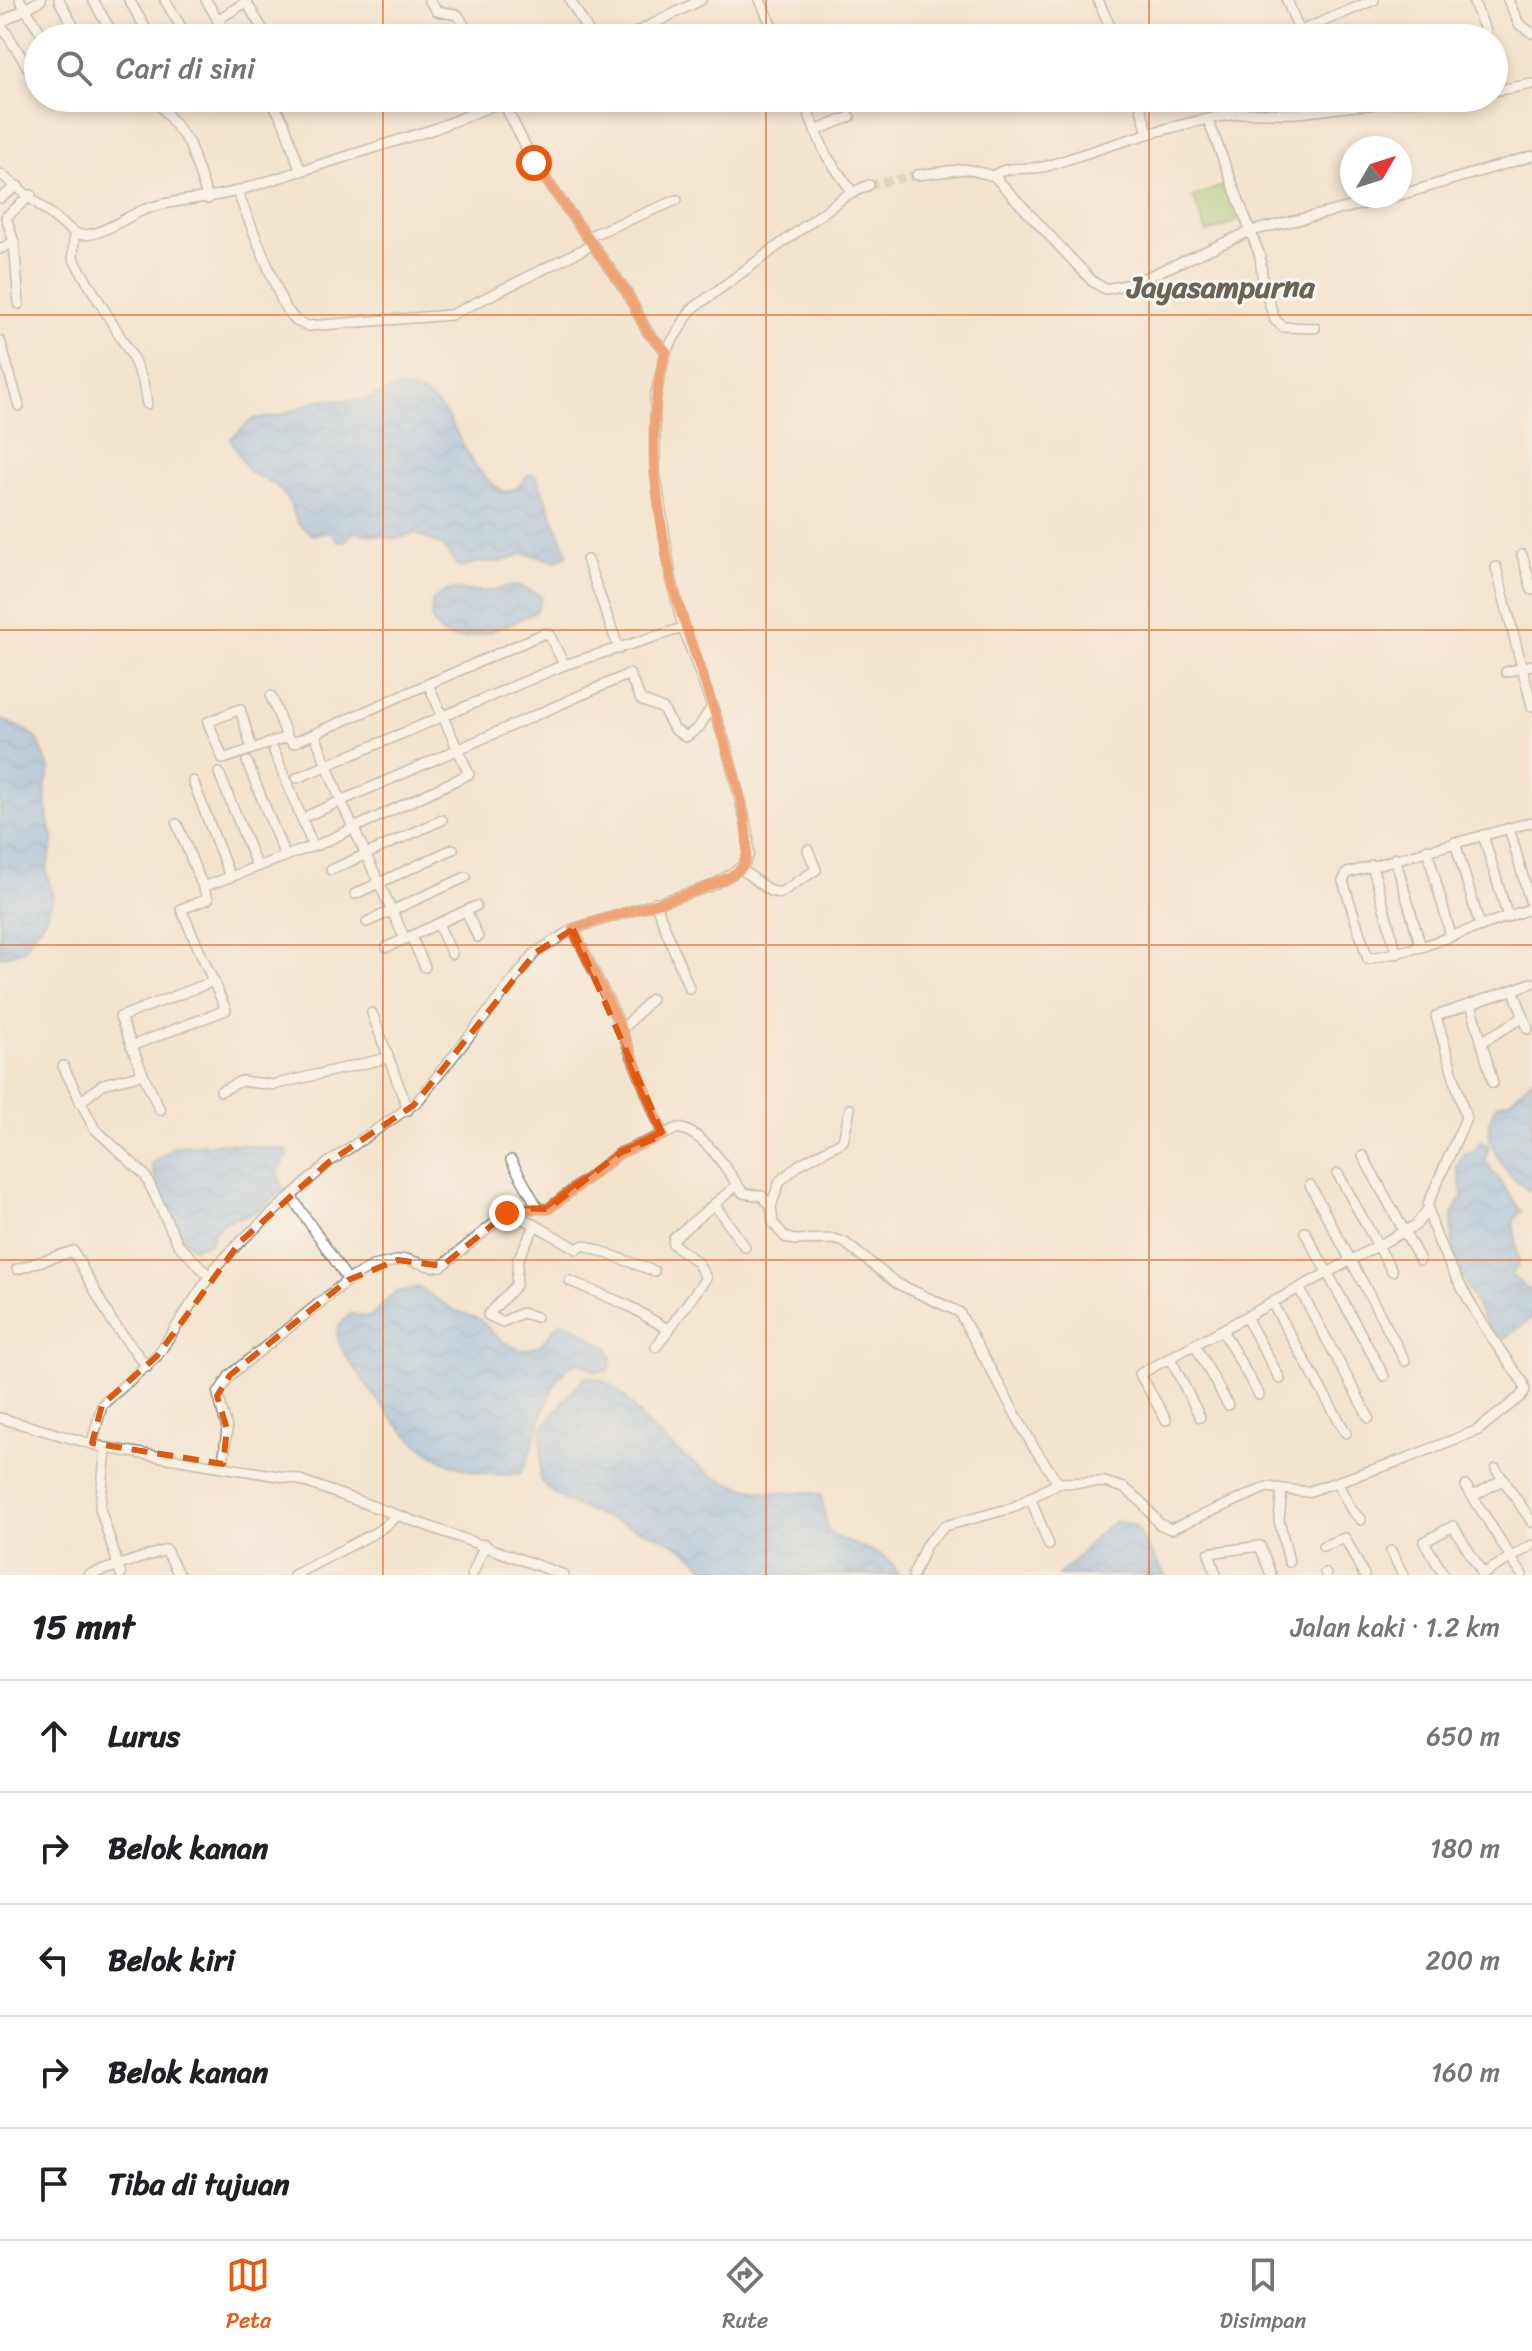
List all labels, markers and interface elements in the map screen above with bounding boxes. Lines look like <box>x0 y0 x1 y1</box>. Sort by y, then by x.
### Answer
search box <box>24 24 1508 112</box>
text: Cari di sini <box>116 41 255 95</box>
icon: search <box>52 46 96 90</box>
north arrow <box>1340 136 1412 208</box>
route start <box>516 145 552 181</box>
district label: Jayasampurna <box>1125 260 1316 314</box>
route end <box>489 1195 525 1231</box>
text: 15 mnt <box>32 1597 134 1657</box>
text: Jalan kaki · 1.2 km <box>1291 1604 1500 1650</box>
text: Lurus <box>108 1709 180 1763</box>
text: 650 m <box>1426 1713 1500 1759</box>
icon: ahead <box>32 1714 76 1758</box>
text: Belok kanan <box>108 1821 268 1875</box>
text: 180 m <box>1430 1825 1500 1871</box>
icon: right <box>32 1826 76 1870</box>
text: Belok kiri <box>108 1933 235 1987</box>
text: 200 m <box>1425 1937 1500 1983</box>
icon: left <box>32 1938 76 1982</box>
text: Belok kanan <box>108 2045 268 2099</box>
text: 160 m <box>1431 2049 1500 2095</box>
icon: right <box>32 2050 76 2094</box>
text: Tiba di tujuan <box>108 2157 289 2211</box>
icon: arrive <box>32 2162 76 2206</box>
tab: Peta <box>226 2253 271 2340</box>
tab: Rute <box>722 2253 768 2340</box>
tab: Disimpan <box>1220 2253 1306 2340</box>

